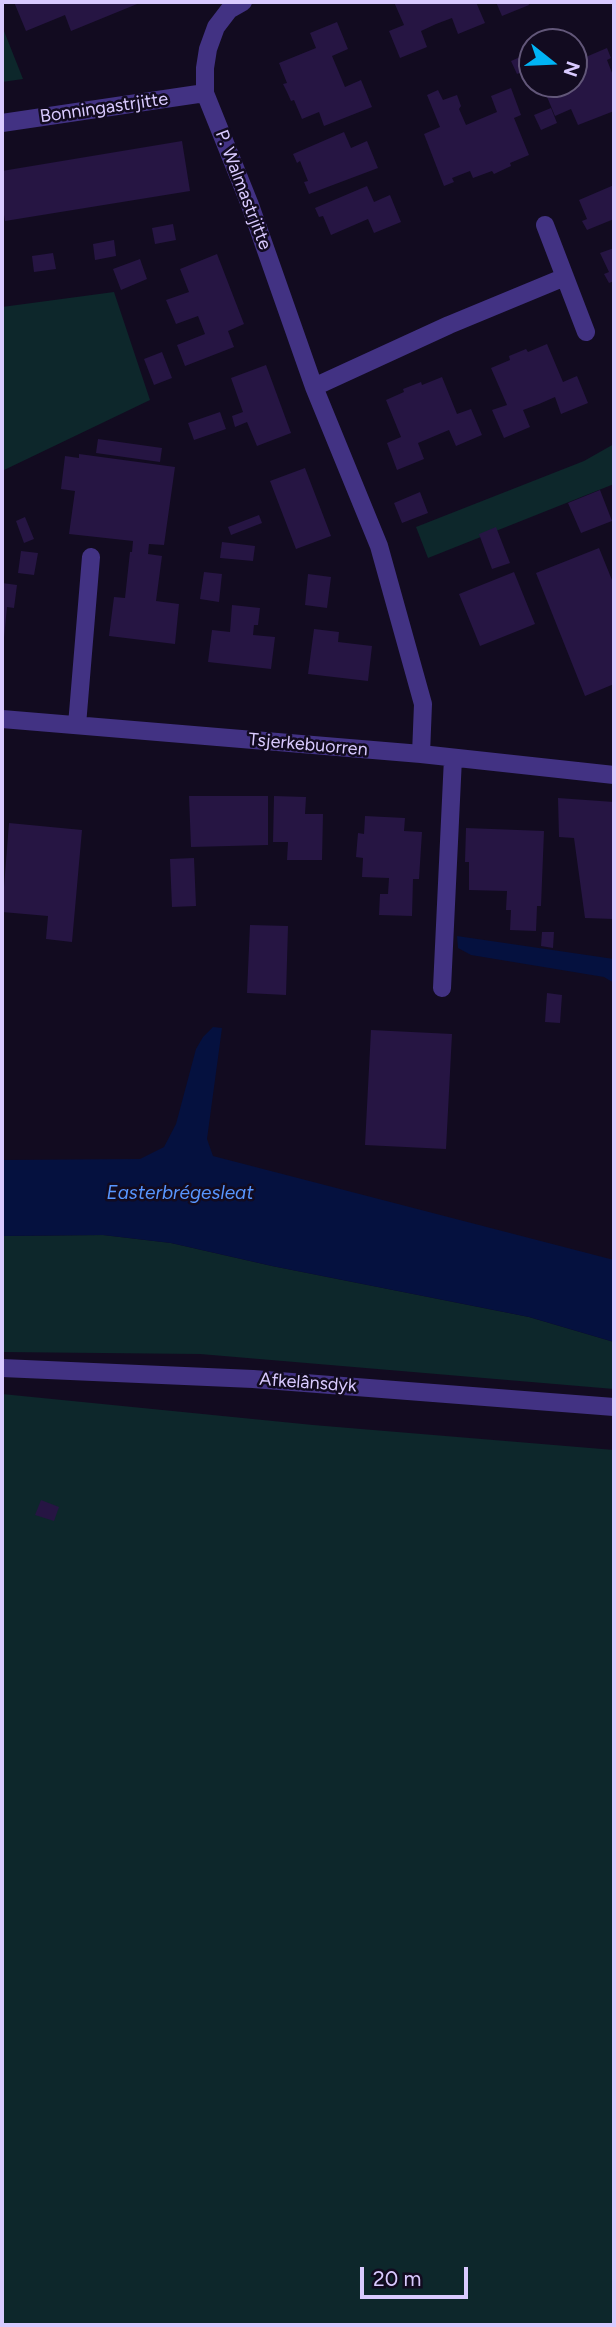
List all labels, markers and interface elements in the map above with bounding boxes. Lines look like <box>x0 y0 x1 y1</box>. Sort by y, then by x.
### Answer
north arrow <box>518 28 588 98</box>
text: N <box>558 58 585 80</box>
street label: Bonningastrjitte <box>39 88 169 128</box>
street label: P. Walmastrjitte <box>210 127 276 253</box>
street label: Tsjerkebuorren <box>247 729 369 761</box>
water label: Easterbrégesleat <box>106 1182 254 1204</box>
street label: Afkelânsdyk <box>259 1369 357 1397</box>
scale bar <box>364 2254 472 2298</box>
text: 20 m <box>373 2266 421 2291</box>

